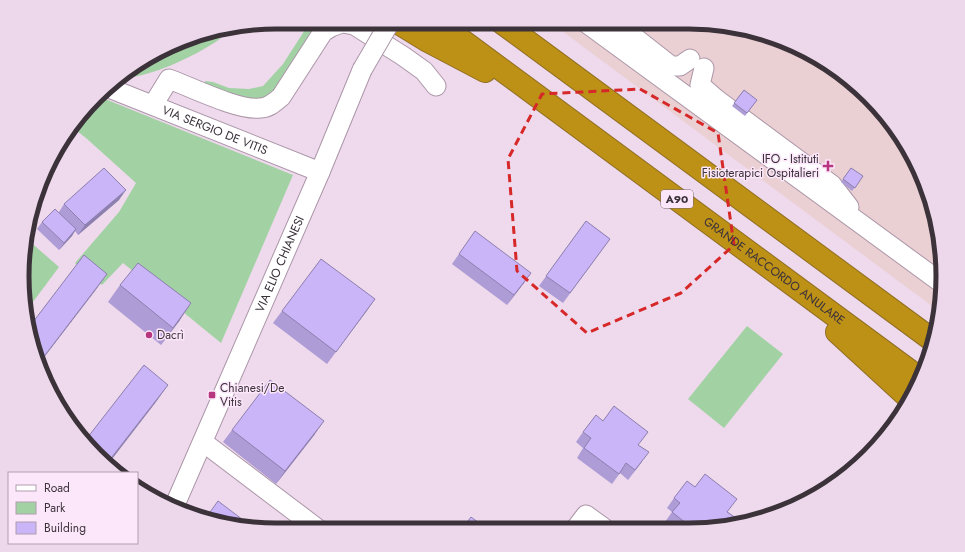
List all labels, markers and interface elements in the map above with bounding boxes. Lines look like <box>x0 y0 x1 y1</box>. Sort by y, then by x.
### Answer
street label: VIA SERGIO DE VITIS <box>160 101 271 159</box>
place label: IFO - Istituti Fisioterapici Ospitalieri <box>702 150 819 182</box>
marker: IFO - Istituti Fisioterapici Ospitalieri <box>822 160 834 172</box>
road number: A90 <box>661 190 693 208</box>
street label: VIA ELIO CHIANESI <box>251 213 309 315</box>
street label: GRANDE RACCORDO ANULARE <box>700 213 849 329</box>
place label: Dacrì <box>157 326 184 344</box>
marker: Dacrì <box>144 330 154 340</box>
place label: Chianesi/De Vitis <box>220 379 284 411</box>
marker: Chianesi/De Vitis <box>207 390 217 400</box>
legend <box>8 472 138 544</box>
text: Road <box>44 479 70 497</box>
text: Park <box>44 499 66 517</box>
text: Building <box>44 519 86 537</box>

